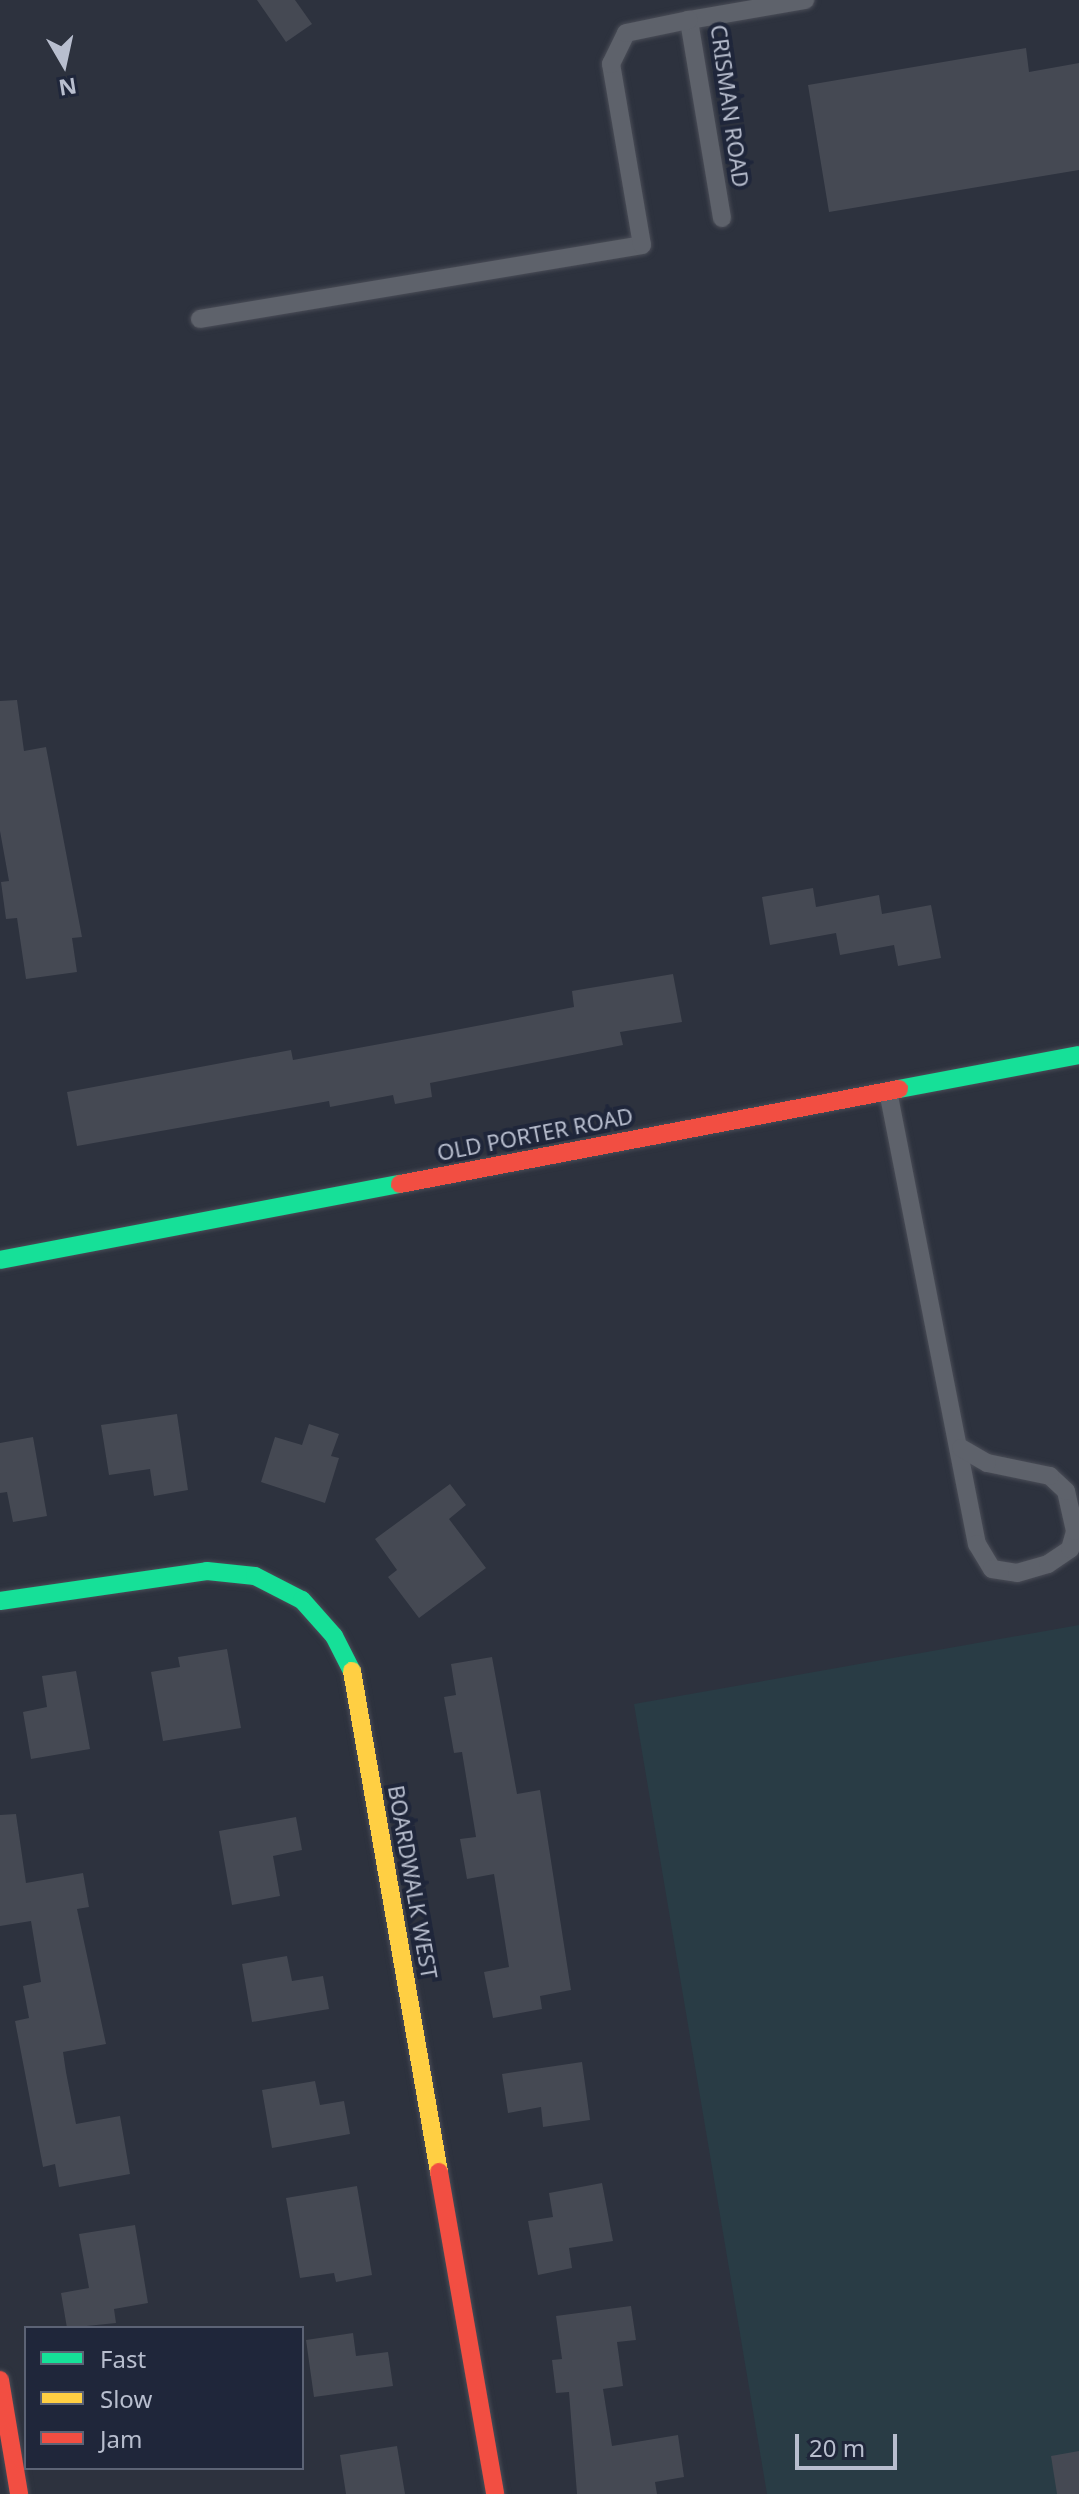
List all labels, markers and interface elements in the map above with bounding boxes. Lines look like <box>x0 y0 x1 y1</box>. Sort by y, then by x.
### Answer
street label: CRISMAN ROAD <box>706 23 754 189</box>
north arrow <box>24 24 104 104</box>
text: N <box>57 71 79 104</box>
street label: OLD PORTER ROAD <box>435 1102 635 1166</box>
street label: BOARDWALK WEST <box>383 1783 443 1981</box>
legend <box>24 2326 304 2470</box>
text: Fast <box>100 2342 146 2375</box>
text: Slow <box>100 2382 152 2415</box>
scale bar <box>799 2418 901 2468</box>
text: Jam <box>100 2422 142 2455</box>
text: 20 m <box>809 2431 865 2464</box>

